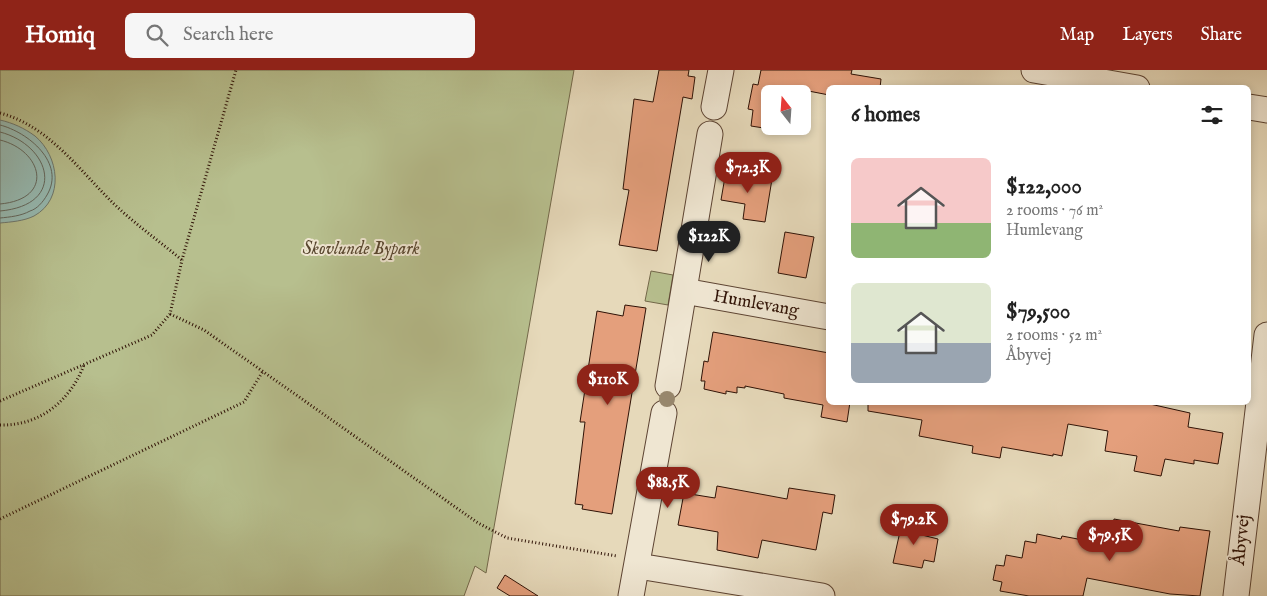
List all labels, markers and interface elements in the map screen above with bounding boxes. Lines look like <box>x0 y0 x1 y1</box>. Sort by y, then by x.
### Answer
search box <box>125 13 475 58</box>
text: Homiq <box>25 20 95 51</box>
icon: search <box>143 21 171 49</box>
text: Search here <box>183 23 274 47</box>
text: Map <box>1060 24 1094 47</box>
text: Layers <box>1122 24 1173 47</box>
text: Share <box>1201 24 1242 47</box>
north arrow <box>761 85 811 135</box>
map controls <box>761 85 811 135</box>
icon: filters <box>1198 101 1226 129</box>
text: 6 homes <box>851 102 920 129</box>
pin: $72.3K <box>707 152 789 194</box>
text: $72.3K <box>726 158 770 178</box>
text: $122,000 <box>1006 174 1082 201</box>
icon: home <box>891 178 951 238</box>
text: 2 rooms · 76 m² <box>1006 201 1103 221</box>
pin: $122K <box>674 220 744 263</box>
text: Humlevang <box>1006 221 1083 241</box>
text: $122K <box>688 227 730 247</box>
park label: Skovlunde Bypark <box>302 238 420 261</box>
street label: Humlevang <box>711 285 801 323</box>
text: $79,500 <box>1006 299 1070 326</box>
icon: home <box>891 303 951 363</box>
text: 2 rooms · 52 m² <box>1006 326 1102 346</box>
text: Åbyvej <box>1006 346 1051 366</box>
pin: $110K <box>573 364 643 406</box>
text: $110K <box>588 370 628 390</box>
pin: $88.5K <box>627 466 709 509</box>
text: $88.5K <box>647 473 689 493</box>
pin: $79.2K <box>873 504 955 546</box>
text: $79.2K <box>891 510 937 530</box>
street label: Åbyvej <box>1226 513 1256 568</box>
pin: $79.5K <box>1069 520 1151 562</box>
text: $79.5K <box>1088 526 1132 546</box>

